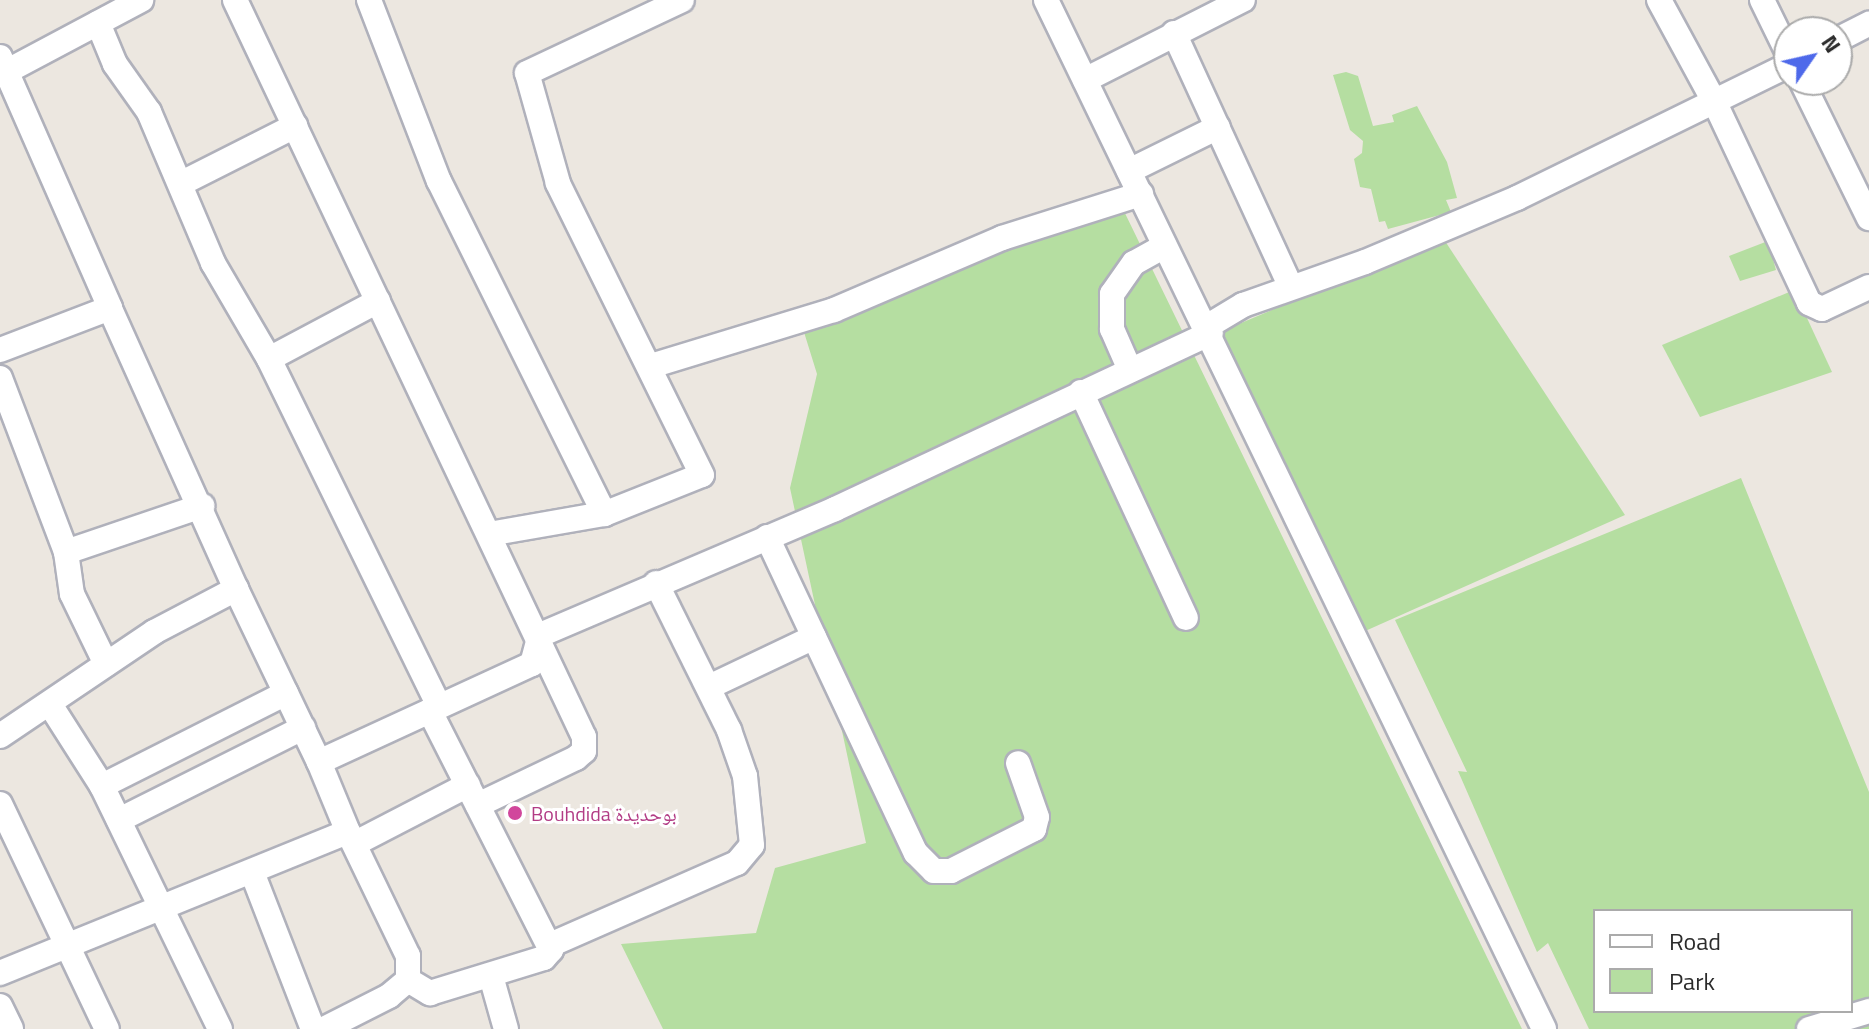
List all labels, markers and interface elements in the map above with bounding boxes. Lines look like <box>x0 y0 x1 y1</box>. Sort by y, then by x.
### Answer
north arrow <box>1773 16 1853 96</box>
text: N <box>1813 28 1850 60</box>
place label: Bouhdida بوحديدة <box>531 801 677 825</box>
marker: Bouhdida بوحديدة <box>506 804 524 822</box>
legend <box>1593 909 1853 1013</box>
text: Road <box>1669 923 1721 959</box>
text: Park <box>1669 963 1715 999</box>

